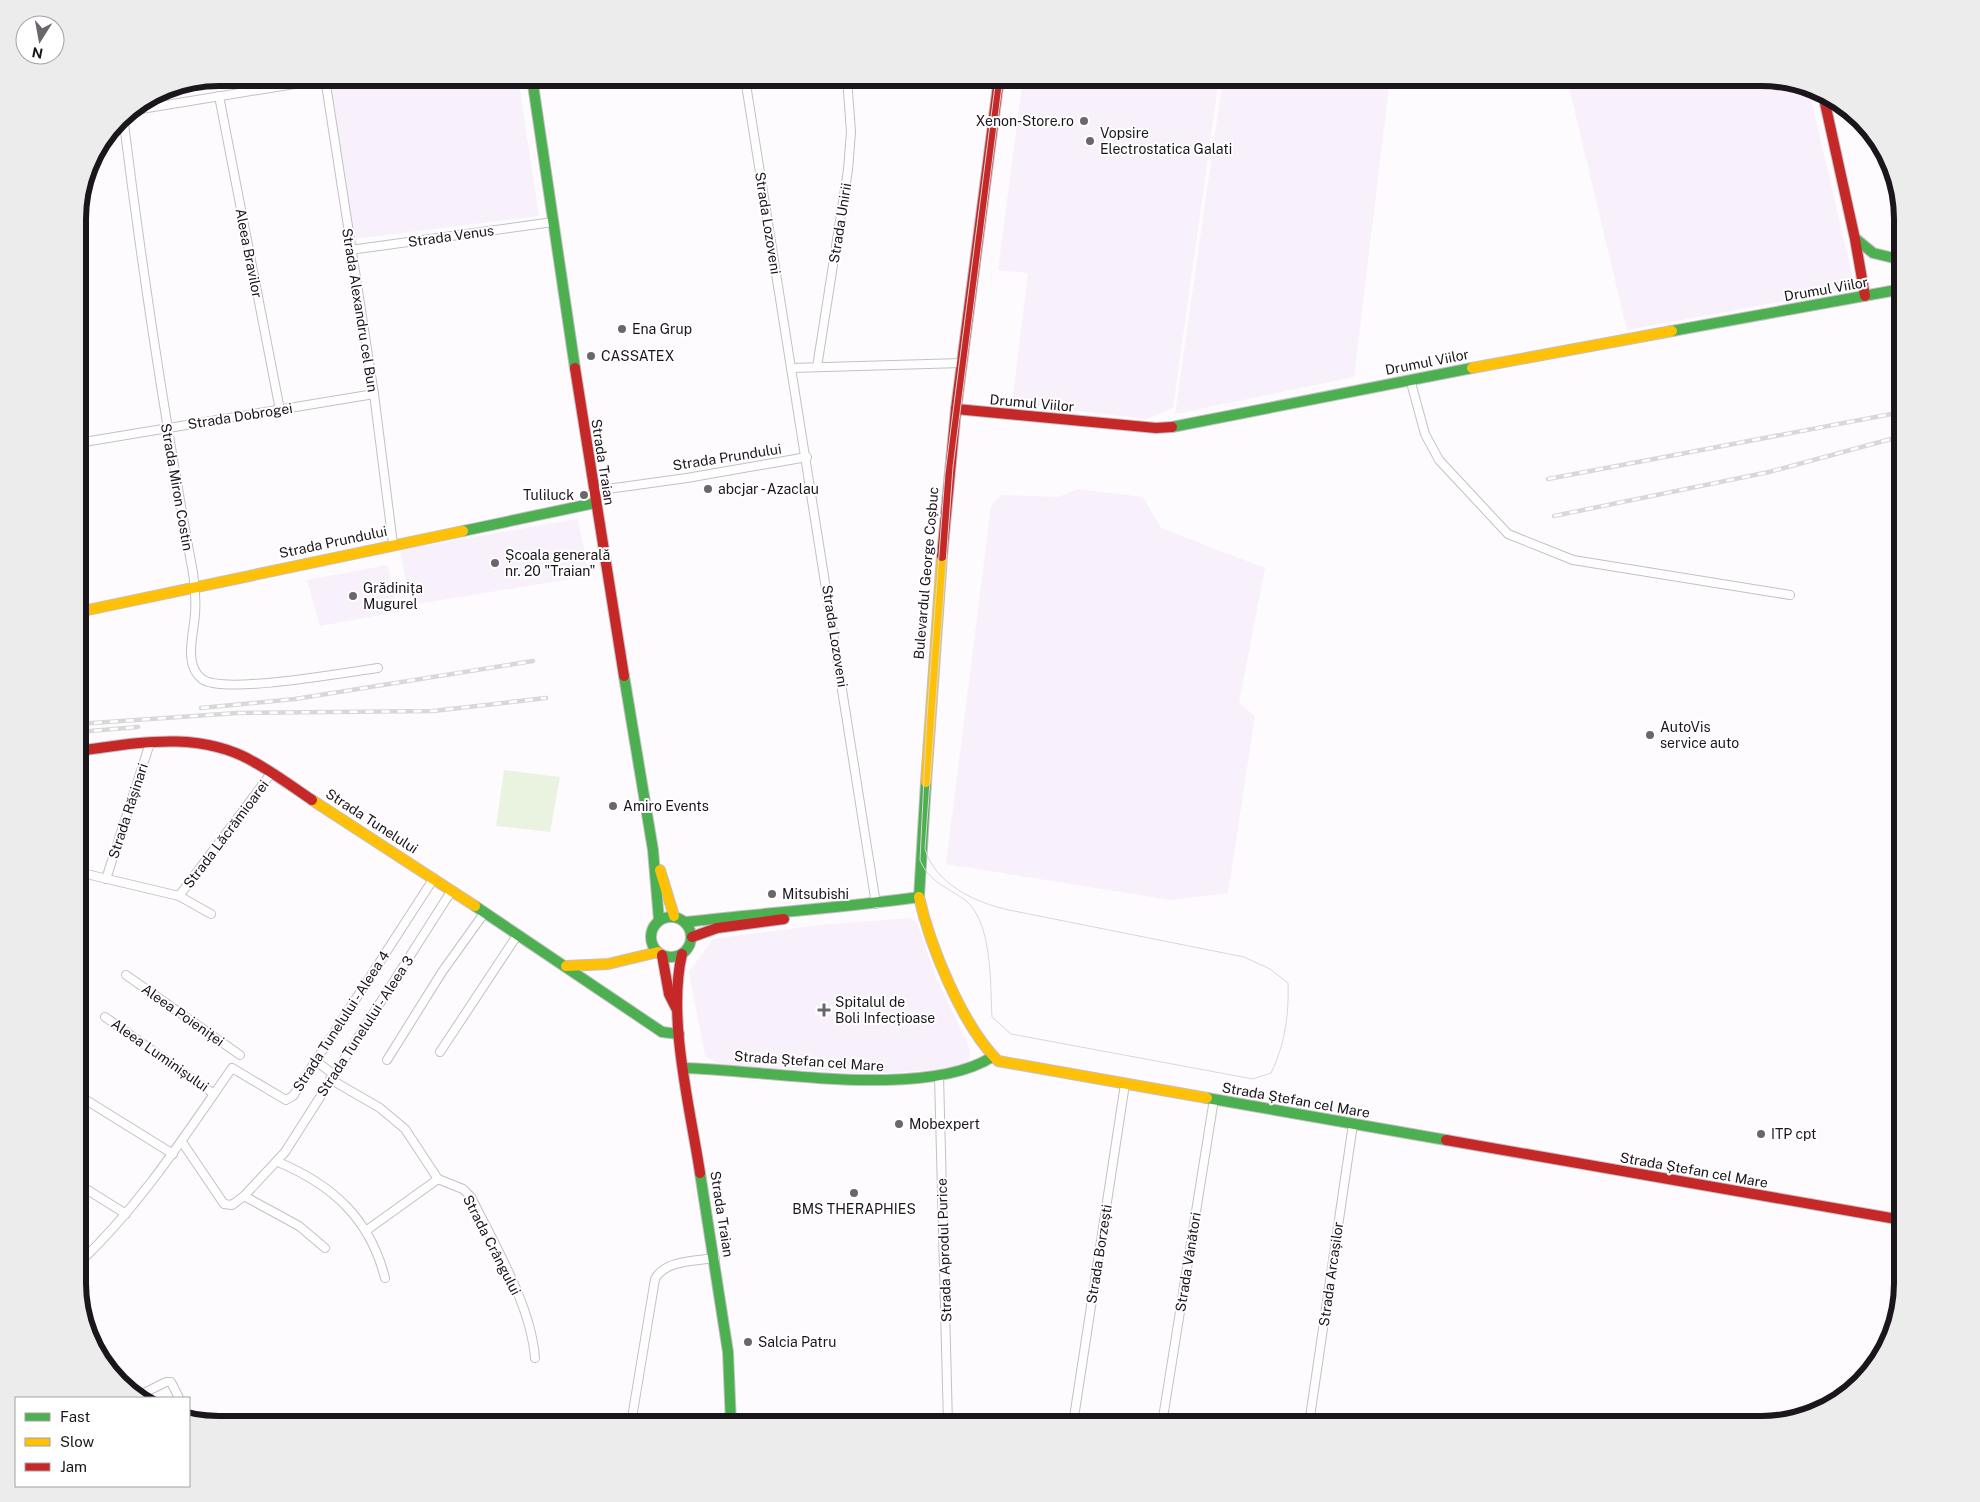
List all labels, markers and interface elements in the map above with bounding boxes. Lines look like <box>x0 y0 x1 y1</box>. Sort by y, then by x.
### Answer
north arrow <box>15 15 65 65</box>
text: N <box>31 44 44 62</box>
place label: Xenon-Store.ro <box>976 113 1074 129</box>
marker: Xenon-Store.ro <box>1078 115 1090 127</box>
place label: Vopsire Electrostatica Galati <box>1100 125 1232 157</box>
marker: Vopsire Electrostatica Galati <box>1084 135 1096 147</box>
street label: Strada Lozoveni <box>752 171 784 275</box>
street label: Strada Unirii <box>826 182 854 264</box>
street label: Aleea Bravilor <box>232 207 266 299</box>
street label: Strada Venus <box>407 222 495 250</box>
street label: Strada Alexandru cel Bun <box>339 227 381 393</box>
street label: Drumul Viilor <box>1783 274 1869 304</box>
place label: Ena Grup <box>632 321 692 337</box>
marker: Ena Grup <box>616 323 628 335</box>
street label: Drumul Viilor <box>1384 346 1470 378</box>
place label: CASSATEX <box>601 348 675 364</box>
marker: CASSATEX <box>585 350 597 362</box>
street label: Drumul Viilor <box>989 391 1075 415</box>
street label: Strada Dobrogei <box>186 400 294 432</box>
street label: Strada Traian <box>588 418 618 506</box>
street label: Strada Miron Costin <box>158 422 196 552</box>
street label: Strada Prundului <box>671 440 783 474</box>
place label: abcjar - Azaclau <box>718 481 819 497</box>
marker: abcjar - Azaclau <box>702 483 714 495</box>
street label: Bulevardul George Coșbuc <box>910 486 942 660</box>
place label: Tuliluck <box>523 487 574 503</box>
marker: Tuliluck <box>578 489 590 501</box>
street label: Strada Prundului <box>278 523 388 561</box>
place label: Școala generală nr. 20 "Traian" <box>505 547 610 579</box>
marker: Școala generală nr. 20 "Traian" <box>489 557 501 569</box>
place label: Grădinița Mugurel <box>363 580 423 612</box>
street label: Strada Lozoveni <box>819 584 851 688</box>
marker: Grădinița Mugurel <box>347 590 359 602</box>
place label: AutoVis service auto <box>1660 719 1739 751</box>
marker: AutoVis service auto <box>1644 729 1656 741</box>
street label: Strada Rășinari <box>105 761 151 861</box>
street label: Strada Lăcrămioarei <box>180 777 272 891</box>
street label: Strada Tunelului <box>323 785 421 857</box>
place label: Amiro Events <box>623 798 709 814</box>
marker: Amiro Events <box>607 800 619 812</box>
place label: Mitsubishi <box>782 886 849 902</box>
marker: Mitsubishi <box>766 888 778 900</box>
street label: Strada Tunelului - Aleea 4 <box>290 948 393 1094</box>
street label: Strada Tunelului - Aleea 3 <box>313 953 417 1099</box>
street label: Aleea Poieniței <box>139 981 227 1049</box>
place label: Spitalul de Boli Infecțioase <box>835 994 935 1026</box>
marker: Spitalul de Boli Infecțioase <box>817 1003 831 1017</box>
street label: Aleea Luminișului <box>108 1015 212 1095</box>
street label: Strada Ștefan cel Mare <box>734 1048 885 1074</box>
street label: Strada Ștefan cel Mare <box>1221 1079 1371 1121</box>
place label: Mobexpert <box>909 1116 980 1132</box>
marker: Mobexpert <box>893 1118 905 1130</box>
place label: ITP cpt <box>1771 1126 1816 1142</box>
marker: ITP cpt <box>1755 1128 1767 1140</box>
street label: Strada Ștefan cel Mare <box>1619 1149 1769 1191</box>
street label: Strada Traian <box>707 1170 737 1258</box>
street label: Strada Aprodul Purice <box>933 1178 955 1322</box>
marker: BMS THERAPHIES <box>848 1187 860 1199</box>
street label: Strada Crângului <box>460 1192 524 1298</box>
place label: BMS THERAPHIES <box>792 1201 916 1217</box>
street label: Strada Borzești <box>1083 1203 1115 1305</box>
street label: Strada Vânători <box>1172 1211 1204 1313</box>
street label: Strada Arcașilor <box>1316 1221 1346 1327</box>
place label: Salcia Patru <box>758 1334 836 1350</box>
marker: Salcia Patru <box>742 1336 754 1348</box>
legend <box>15 1397 190 1487</box>
text: Fast <box>60 1408 90 1425</box>
text: Slow <box>60 1433 95 1450</box>
text: Jam <box>60 1458 87 1475</box>

